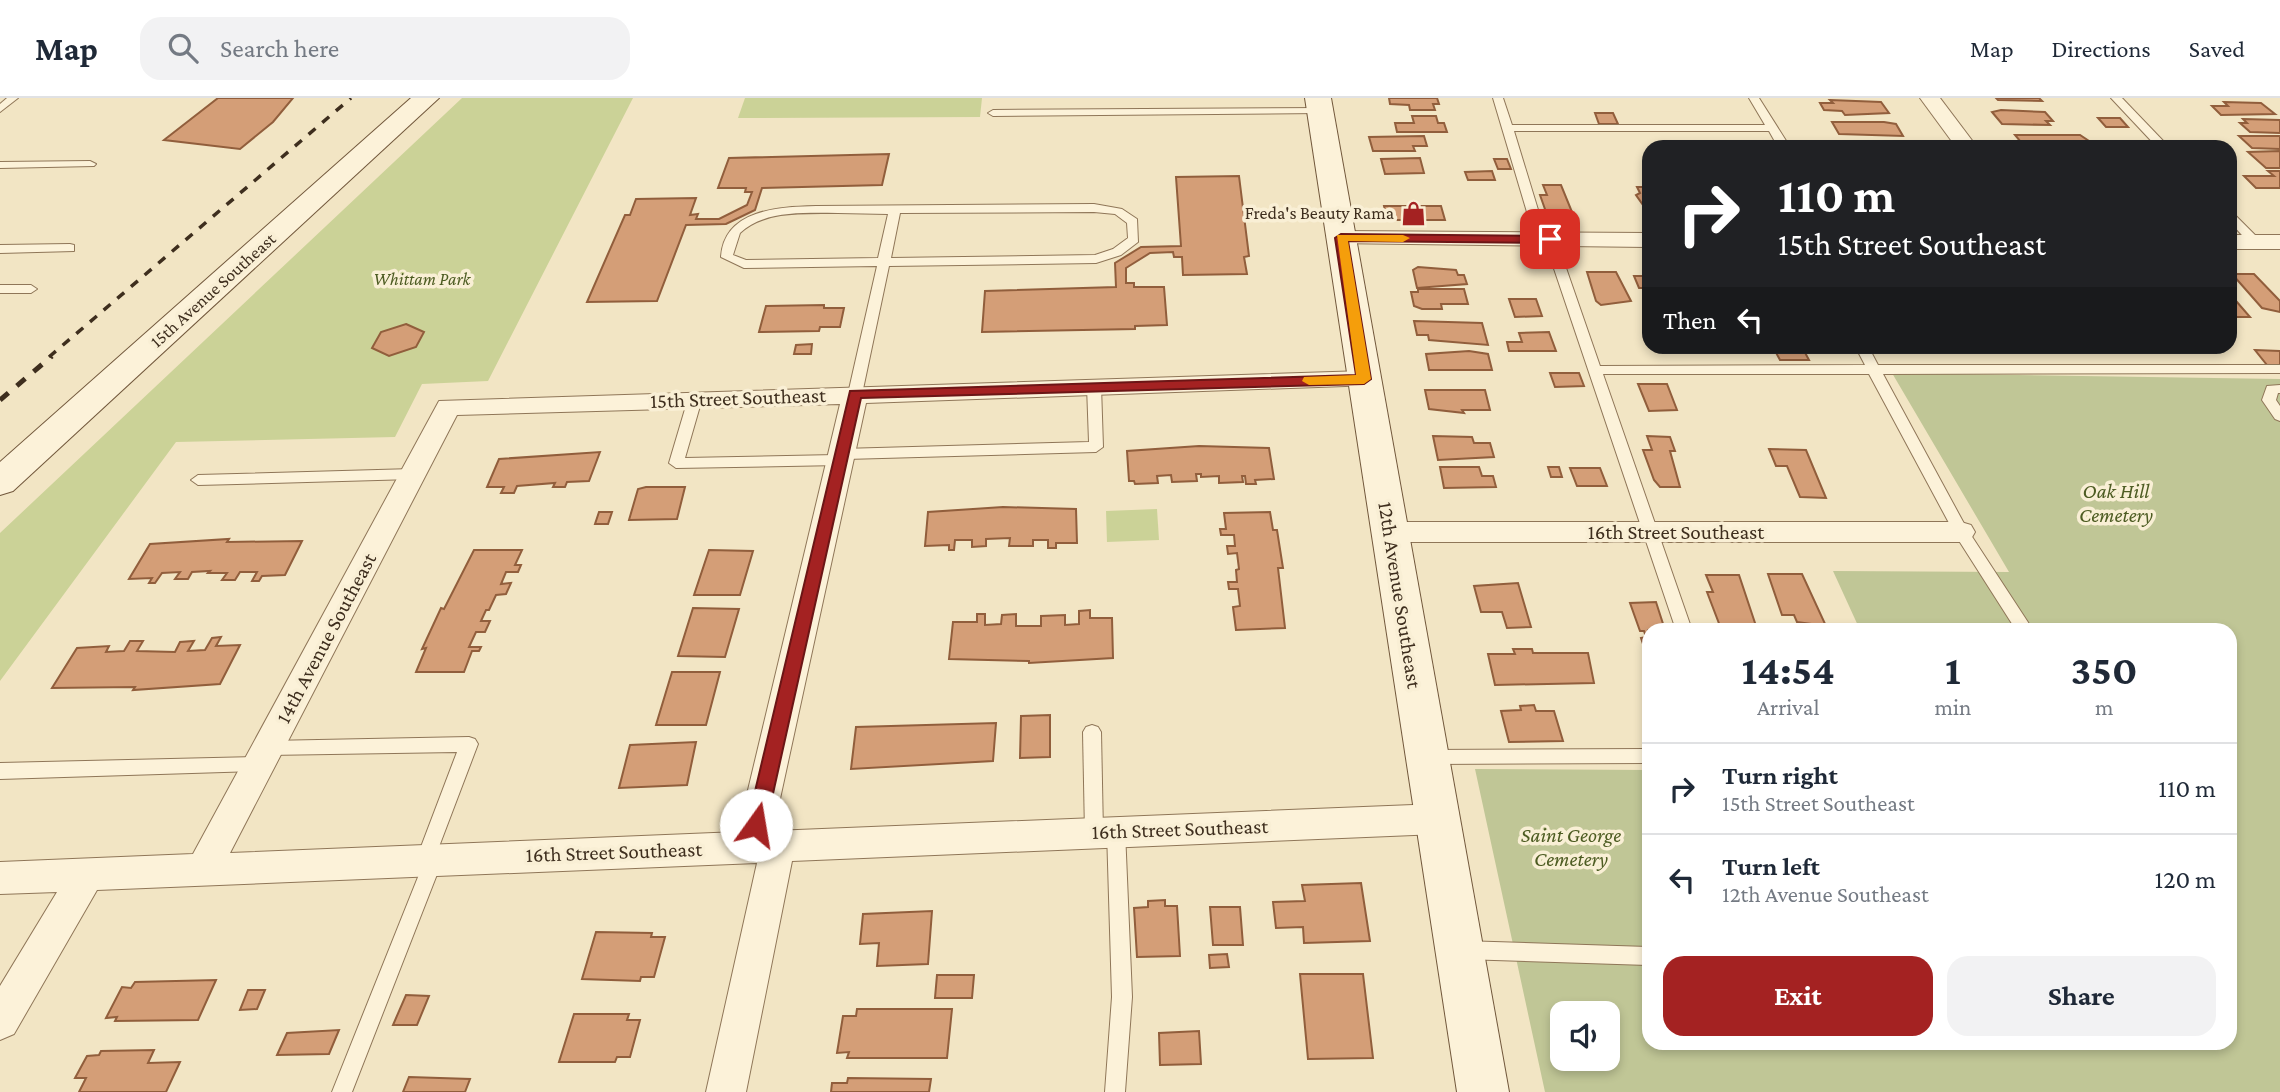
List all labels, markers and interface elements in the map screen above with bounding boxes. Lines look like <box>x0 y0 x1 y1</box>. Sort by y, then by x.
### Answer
search box <box>140 17 630 80</box>
icon: search <box>164 29 202 67</box>
text: Map <box>35 30 98 67</box>
text: Search here <box>220 34 339 63</box>
text: Map <box>1970 35 2014 62</box>
text: Directions <box>2052 35 2151 62</box>
text: Saved <box>2189 35 2245 62</box>
icon: right <box>1663 168 1754 259</box>
text: 110 m <box>1778 168 1895 223</box>
shop icon: Freda's Beauty Rama <box>1400 199 1428 227</box>
place label: Freda's Beauty Rama <box>1245 203 1394 223</box>
pin <box>1520 209 1580 269</box>
icon: arrive <box>1531 220 1569 258</box>
text: 15th Street Southeast <box>1778 226 2046 262</box>
street label: 15th Avenue Southeast <box>146 228 280 351</box>
park label: Whittam Park <box>374 269 472 289</box>
icon: left <box>1731 301 1769 339</box>
text: Then <box>1663 306 1717 335</box>
street label: 15th Street Southeast <box>650 383 827 413</box>
park label: Oak Hill Cemetery <box>2079 479 2153 527</box>
street label: 12th Avenue Southeast <box>1373 500 1427 691</box>
street label: 16th Street Southeast <box>1588 520 1765 544</box>
street label: 14th Avenue Southeast <box>271 548 382 727</box>
text: 14:54 <box>1742 646 1835 693</box>
text: 1 <box>1945 646 1961 693</box>
text: 350 <box>2071 646 2137 693</box>
text: Arrival <box>1757 694 1819 720</box>
text: min <box>1934 694 1971 720</box>
text: m <box>2095 694 2113 720</box>
text: Turn right <box>1722 761 1838 790</box>
icon: right <box>1663 770 1701 808</box>
text: 110 m <box>2158 774 2216 803</box>
position arrow <box>719 788 793 862</box>
text: 15th Street Southeast <box>1722 790 1915 816</box>
street label: 16th Street Southeast <box>1091 814 1270 844</box>
park label: Saint George Cemetery <box>1521 823 1621 871</box>
street label: 16th Street Southeast <box>525 837 704 867</box>
text: Turn left <box>1722 852 1820 881</box>
icon: left <box>1663 861 1701 899</box>
text: 120 m <box>2155 865 2216 894</box>
text: 12th Avenue Southeast <box>1722 881 1929 907</box>
button: Exit <box>1663 956 1933 1036</box>
button: Share <box>1947 956 2216 1036</box>
map controls <box>1550 1001 1620 1071</box>
button: sound <box>1550 1001 1620 1071</box>

